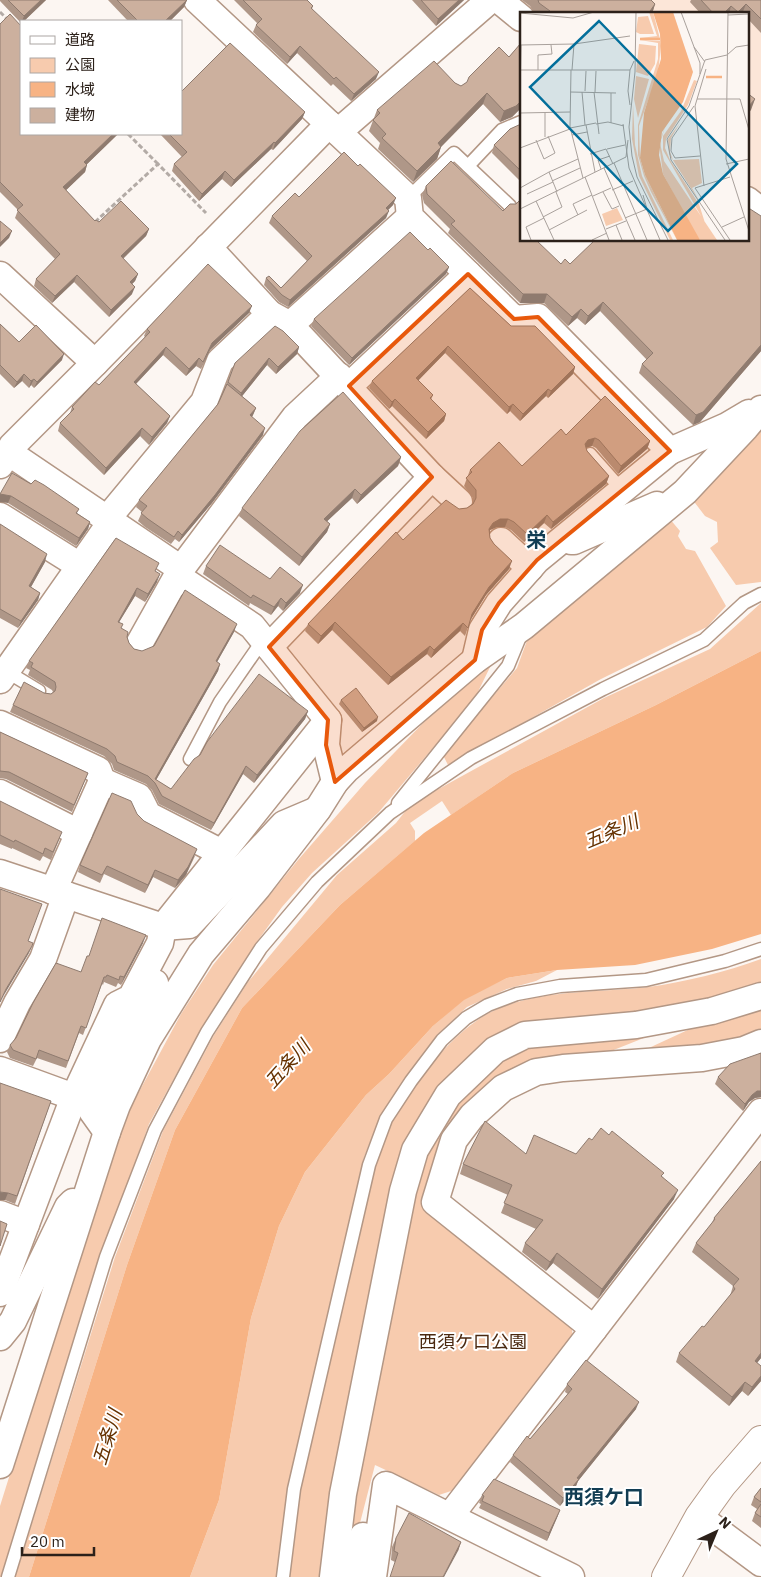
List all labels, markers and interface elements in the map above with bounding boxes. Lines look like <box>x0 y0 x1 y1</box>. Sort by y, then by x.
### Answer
inset map <box>520 12 748 241</box>
legend <box>20 20 182 135</box>
text: 道路 <box>65 30 95 49</box>
text: 公園 <box>65 55 95 74</box>
text: 水域 <box>65 80 95 99</box>
text: 建物 <box>65 105 95 124</box>
district label: 栄 <box>526 526 546 553</box>
water label: 五条川 <box>580 808 644 853</box>
water label: 五条川 <box>259 1033 316 1093</box>
park label: 西須ケ口公園 <box>419 1330 527 1353</box>
water label: 五条川 <box>87 1404 127 1468</box>
district label: 西須ケ口 <box>564 1483 644 1510</box>
north arrow <box>691 1507 741 1557</box>
text: N <box>715 1513 735 1533</box>
scale bar <box>22 1524 95 1556</box>
text: 20 m <box>30 1532 65 1551</box>

